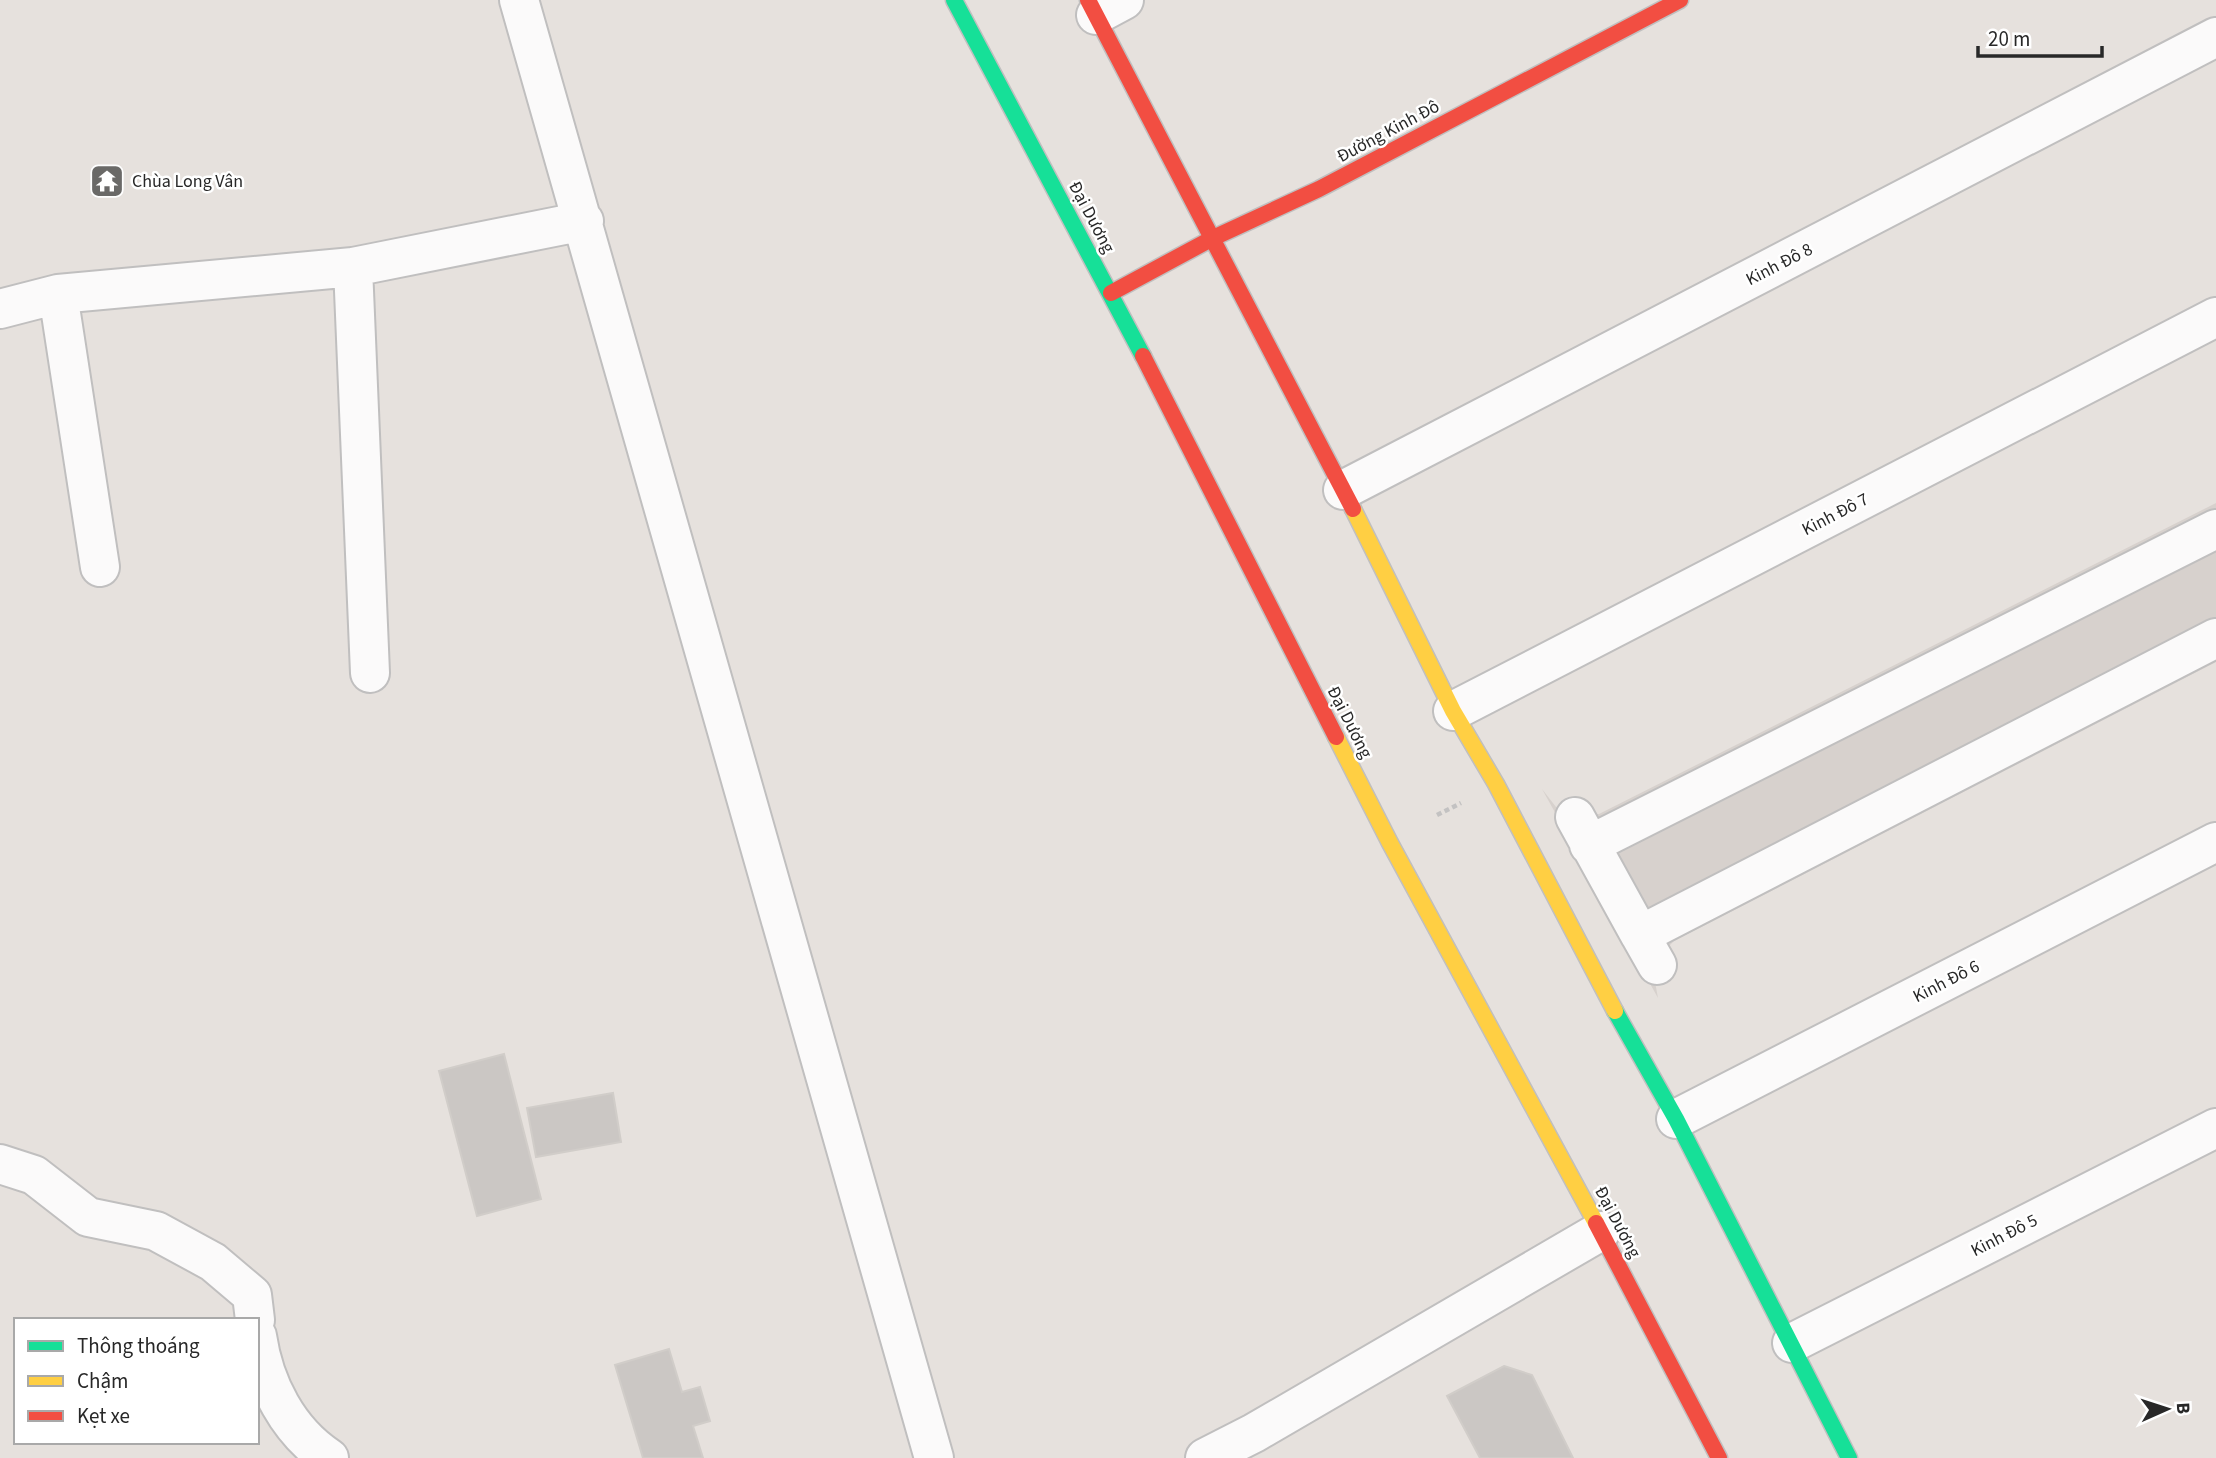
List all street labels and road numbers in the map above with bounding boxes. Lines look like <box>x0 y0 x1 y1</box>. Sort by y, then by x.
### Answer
street label: Đường Kinh Đô <box>1333 94 1444 169</box>
street label: Đại Dương <box>1062 177 1121 258</box>
street label: Kinh Đô 8 <box>1742 237 1817 292</box>
street label: Kinh Đô 7 <box>1798 487 1873 542</box>
street label: Đại Dương <box>1321 682 1378 763</box>
street label: Kinh Đô 6 <box>1909 954 1984 1009</box>
street label: Đại Dương <box>1588 1182 1647 1263</box>
street label: Kinh Đô 5 <box>1967 1208 2042 1263</box>

